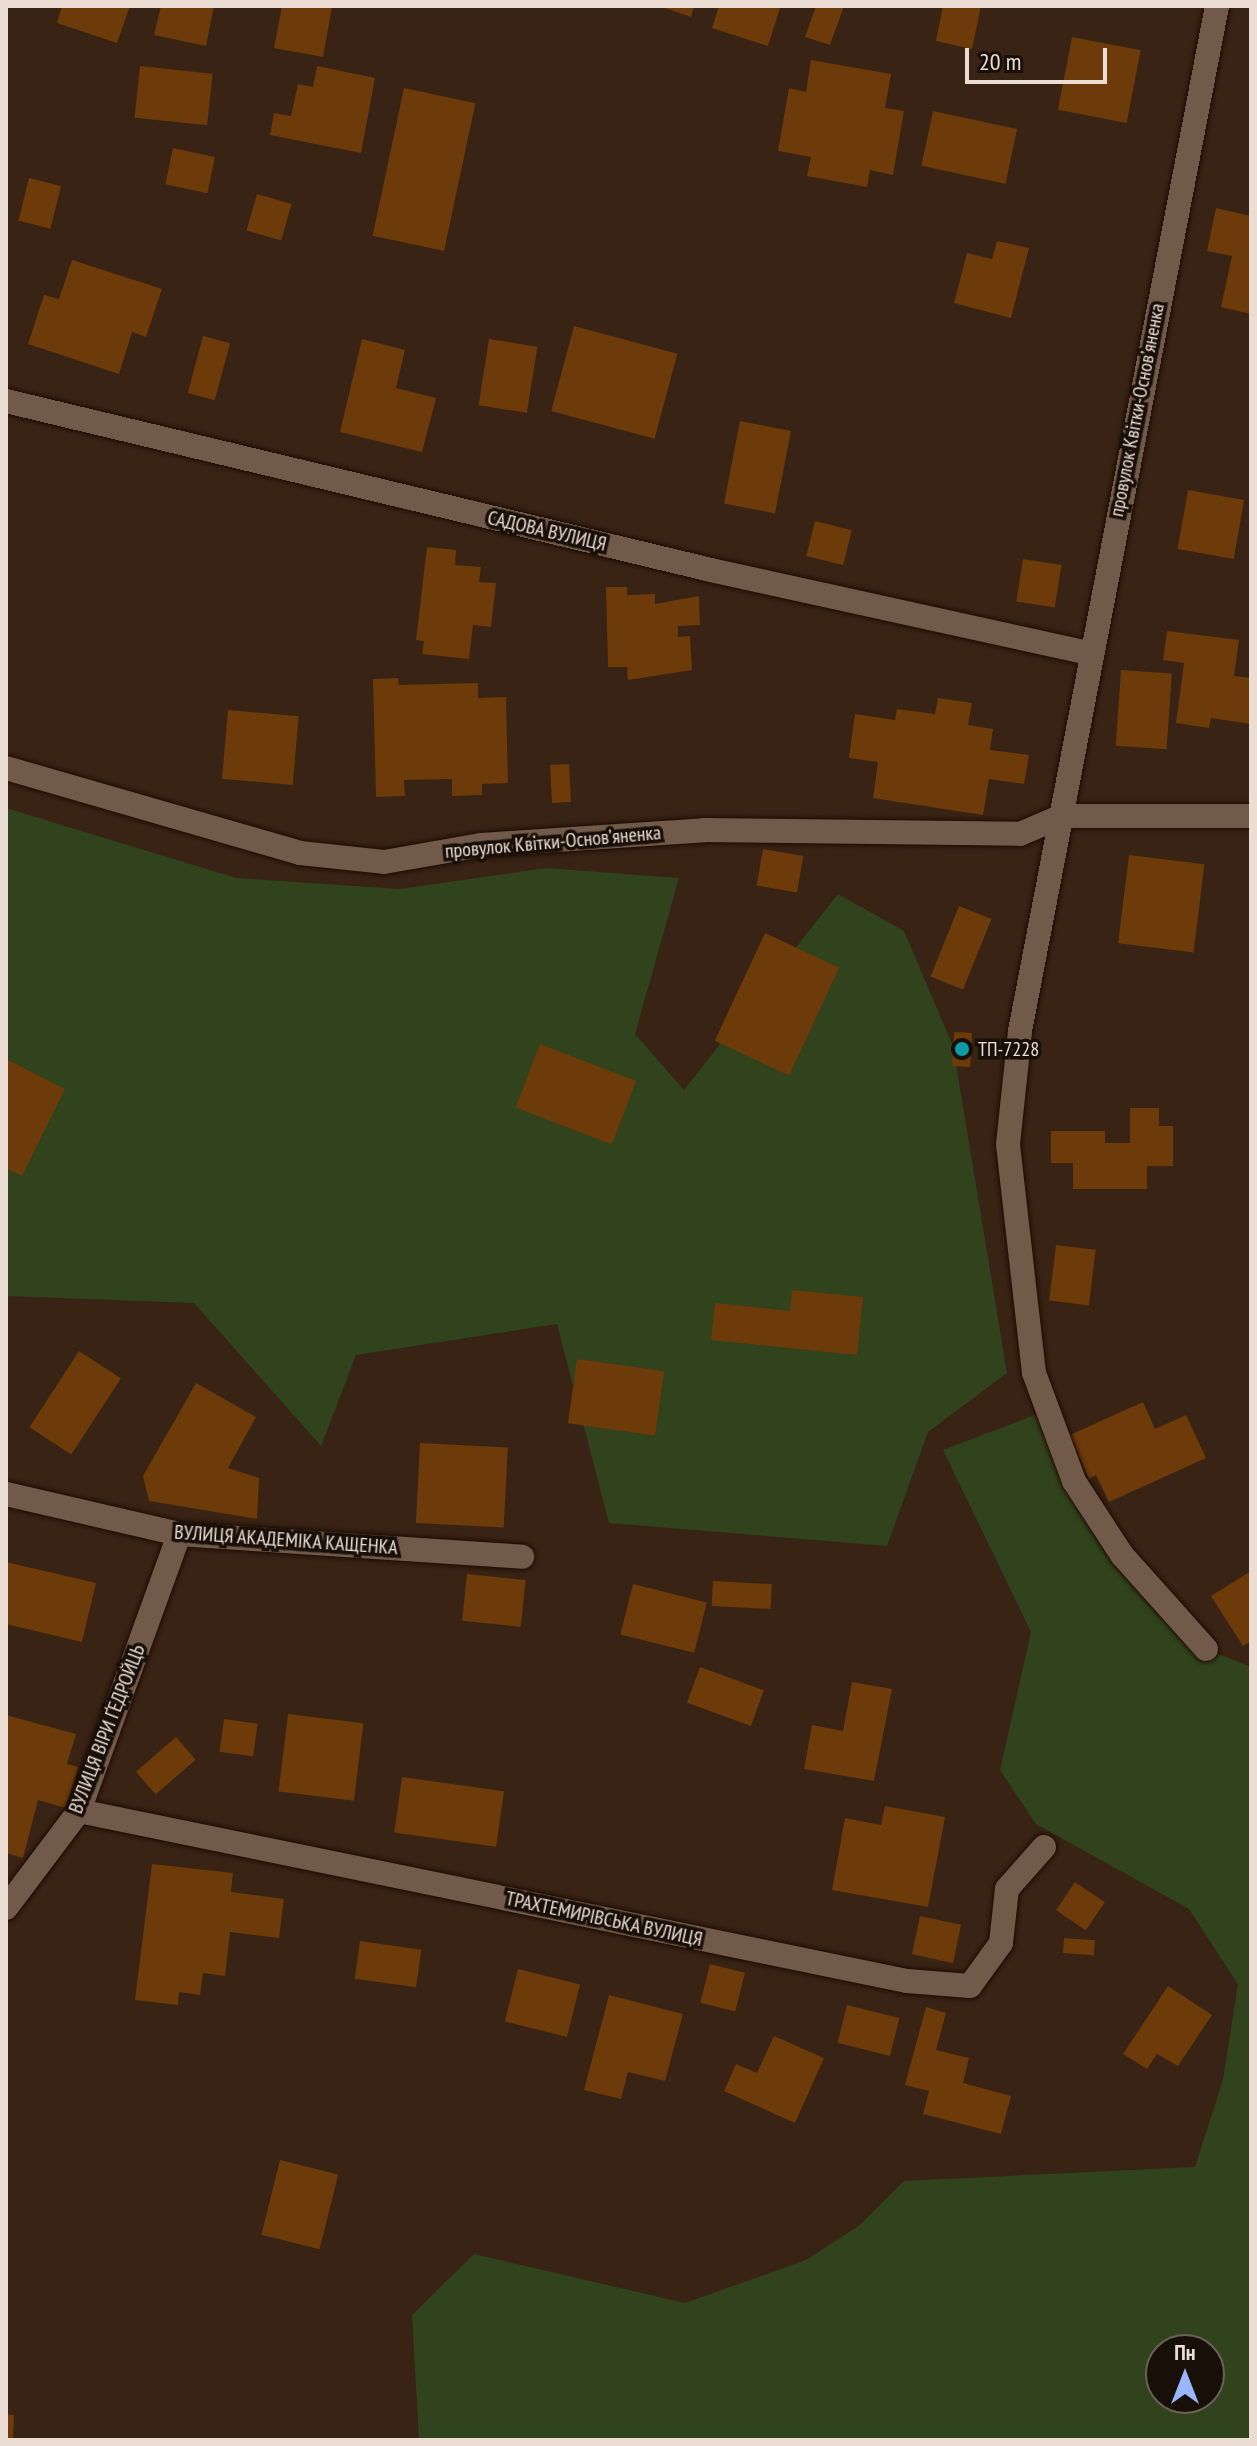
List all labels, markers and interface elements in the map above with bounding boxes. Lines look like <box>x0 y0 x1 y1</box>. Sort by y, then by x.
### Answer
scale bar <box>969 32 1111 82</box>
text: 20 m <box>979 46 1021 77</box>
street label: провулок Квітки-Основʼяненка <box>1105 301 1169 519</box>
street label: САДОВА ВУЛИЦЯ <box>485 506 609 556</box>
street label: провулок Квітки-Основʼяненка <box>444 821 662 863</box>
place label: ТП-7228 <box>978 1037 1039 1061</box>
marker: ТП-7228 <box>953 1040 971 1058</box>
street label: ВУЛИЦЯ АКАДЕМІКА КАЩЕНКА <box>173 1520 399 1560</box>
street label: ВУЛИЦЯ ВІРИ ҐЕДРОЙЦЬ <box>64 1641 150 1817</box>
street label: ТРАХТЕМИРІВСЬКА ВУЛИЦЯ <box>503 1886 705 1952</box>
north arrow <box>1145 2334 1225 2414</box>
text: Пн <box>1174 2338 1196 2366</box>

